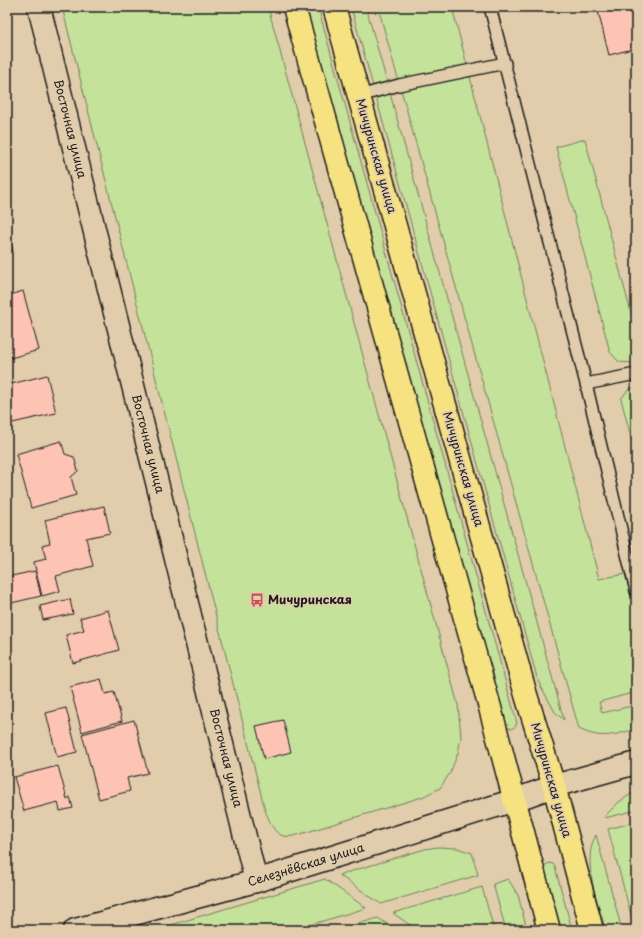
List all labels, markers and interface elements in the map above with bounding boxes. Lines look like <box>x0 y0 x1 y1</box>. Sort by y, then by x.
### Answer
street label: Восточная улица <box>50 77 92 181</box>
street label: Мичуринская улица <box>352 96 402 216</box>
street label: Восточная улица <box>128 392 170 496</box>
street label: Мичуринская улица <box>439 409 489 529</box>
place label: Мичуринская <box>268 590 352 608</box>
bus stop icon: Мичуринская <box>249 592 265 608</box>
street label: Восточная улица <box>206 706 248 810</box>
street label: Мичуринская улица <box>527 720 577 840</box>
street label: Селезнёвская улица <box>245 838 367 890</box>

